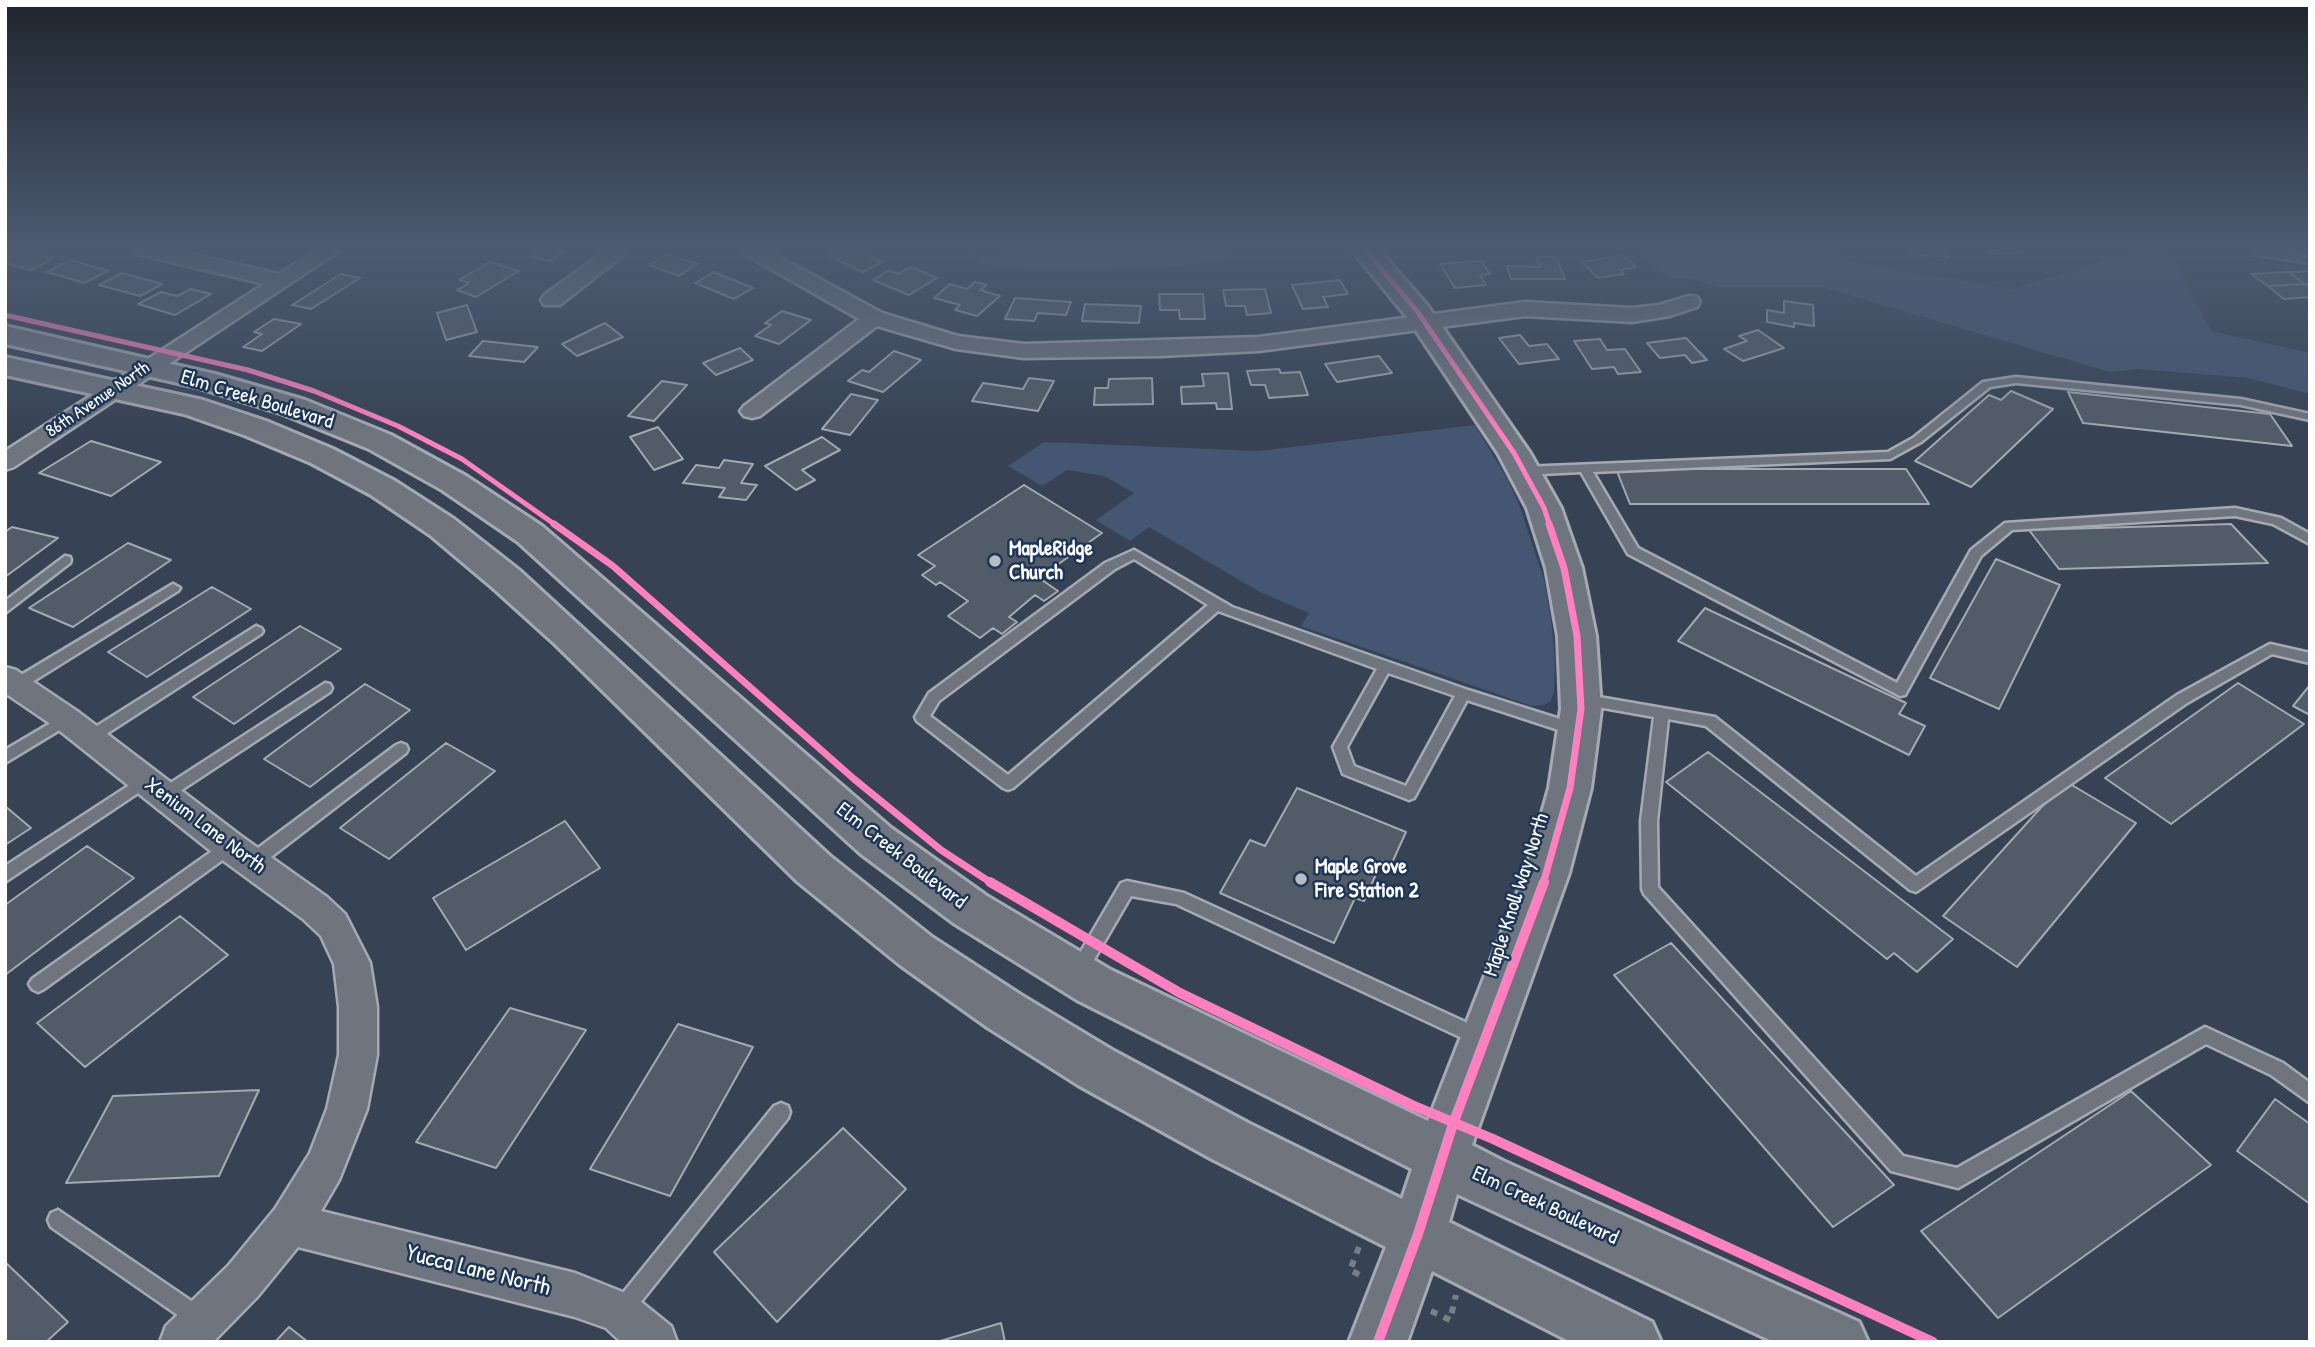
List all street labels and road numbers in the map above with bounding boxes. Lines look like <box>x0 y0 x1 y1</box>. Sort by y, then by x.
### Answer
street label: 86th Avenue North <box>42 357 154 443</box>
street label: Elm Creek Boulevard <box>178 365 336 435</box>
street label: Xenium Lane North <box>139 772 271 880</box>
street label: Elm Creek Boulevard <box>831 797 971 915</box>
street label: Maple Knoll Way North <box>1479 810 1555 980</box>
street label: Elm Creek Boulevard <box>1468 1161 1622 1251</box>
street label: Yucca Lane North <box>403 1239 553 1303</box>

